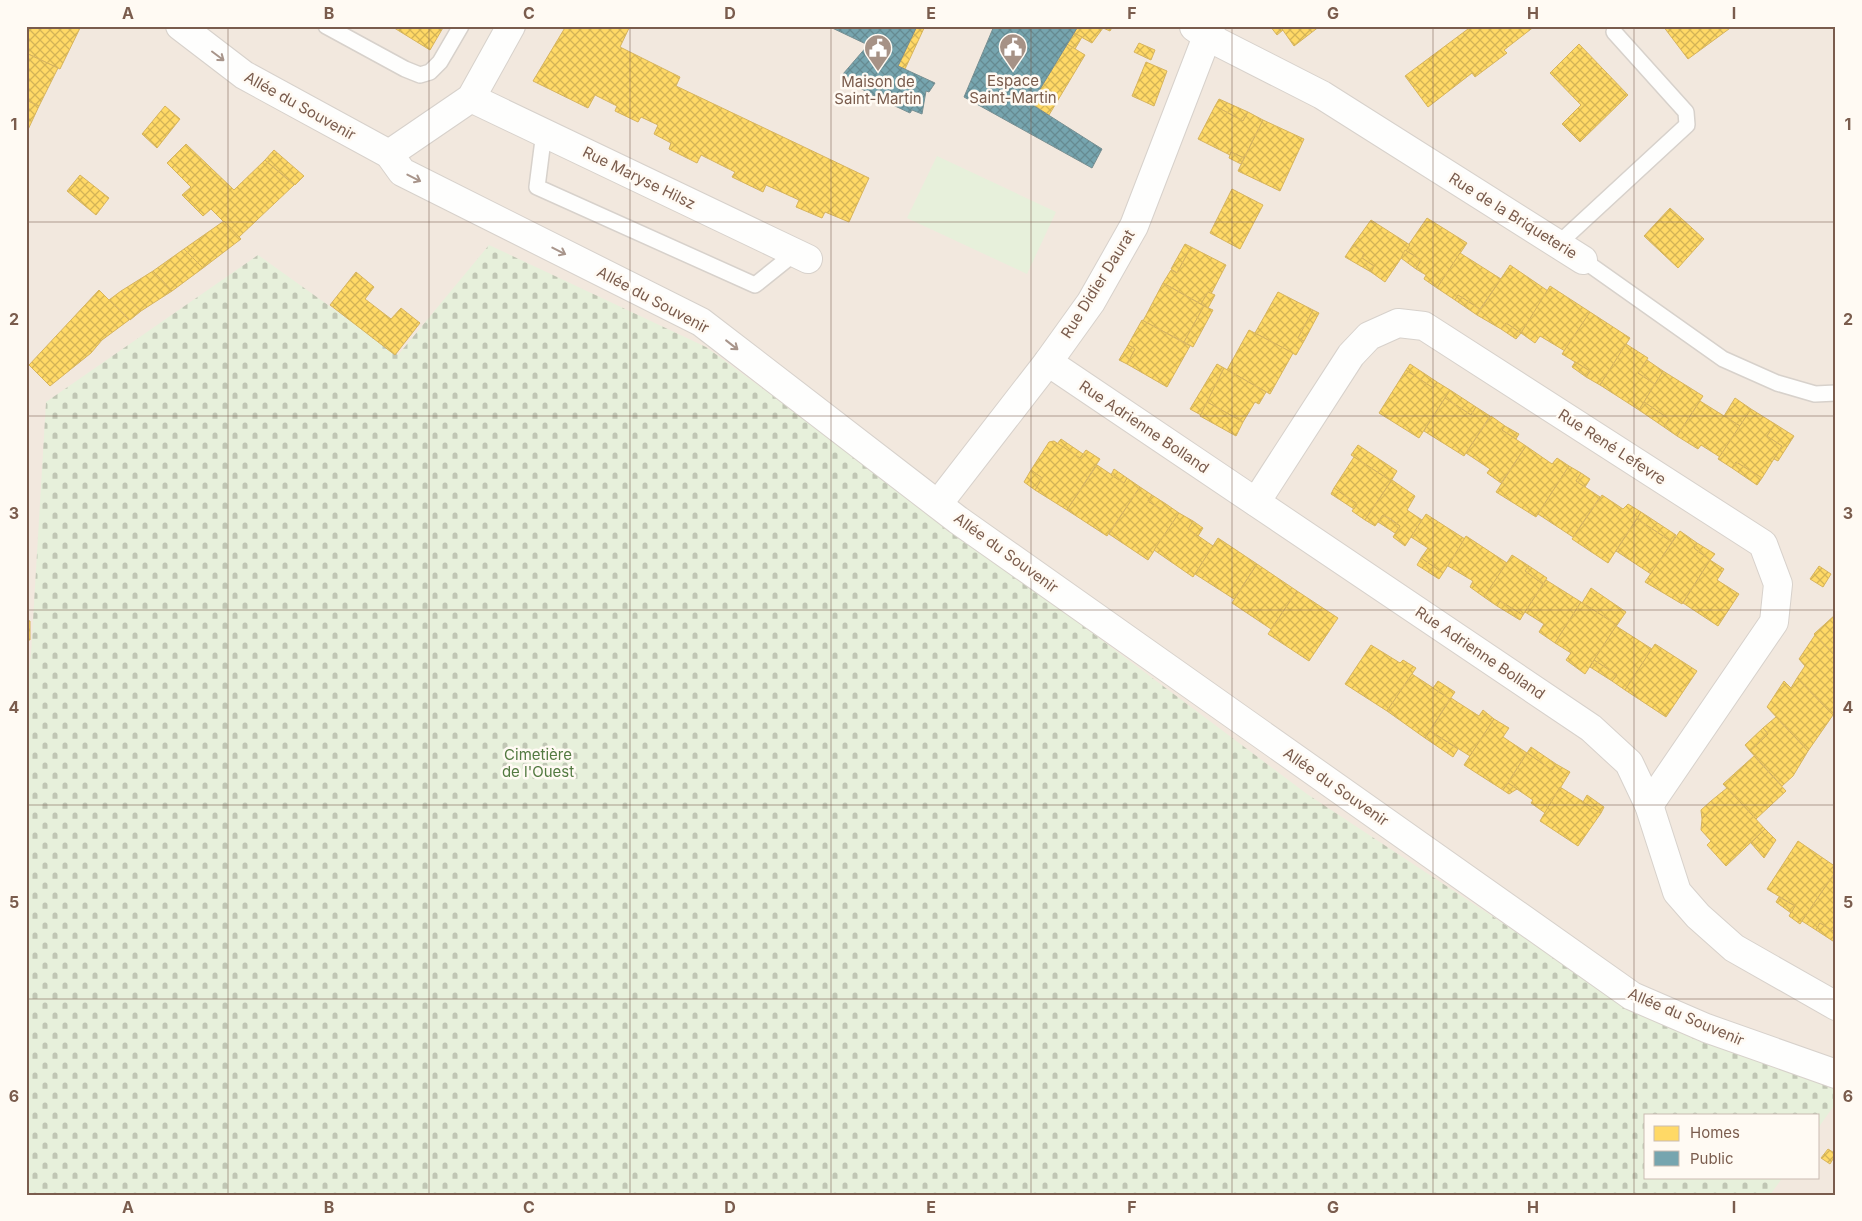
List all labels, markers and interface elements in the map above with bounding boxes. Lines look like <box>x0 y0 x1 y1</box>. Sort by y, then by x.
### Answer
text: A <box>122 3 134 23</box>
text: B <box>324 3 334 23</box>
text: C <box>523 3 535 23</box>
text: D <box>724 3 736 23</box>
text: E <box>926 3 936 23</box>
text: F <box>1127 3 1137 23</box>
text: G <box>1327 3 1339 23</box>
text: H <box>1527 3 1539 23</box>
text: I <box>1732 3 1736 23</box>
public building icon: Espace Saint-Martin <box>998 32 1028 71</box>
public building icon: Maison de Saint-Martin <box>863 33 893 72</box>
one-way arrow <box>211 51 225 61</box>
street label: Allée du Souvenir <box>241 67 359 144</box>
place label: Espace Saint-Martin <box>969 71 1057 107</box>
place label: Maison de Saint-Martin <box>834 72 922 108</box>
text: 1 <box>11 114 17 134</box>
text: 1 <box>1845 114 1851 134</box>
street label: Rue Maryse Hilsz <box>580 142 699 213</box>
street label: Rue de la Briqueterie <box>1446 168 1581 263</box>
one-way arrow <box>406 174 421 183</box>
street label: Rue Didier Daurat <box>1057 226 1139 342</box>
one-way arrow <box>551 247 566 256</box>
street label: Allée du Souvenir <box>594 262 713 337</box>
text: 2 <box>9 309 19 329</box>
text: 2 <box>1843 309 1853 329</box>
one-way arrow <box>725 340 738 351</box>
street label: Rue Adrienne Bolland <box>1076 376 1213 477</box>
street label: Rue René Lefevre <box>1555 405 1670 489</box>
text: 3 <box>9 503 19 523</box>
text: 3 <box>1843 503 1853 523</box>
street label: Allée du Souvenir <box>951 508 1062 597</box>
street label: Rue Adrienne Bolland <box>1412 602 1549 703</box>
text: 4 <box>9 697 20 717</box>
text: 4 <box>1843 697 1854 717</box>
street label: Allée du Souvenir <box>1280 743 1393 830</box>
park label: Cimetière de l'Ouest <box>502 745 574 781</box>
text: 5 <box>9 892 19 912</box>
text: 5 <box>1843 892 1853 912</box>
street label: Allée du Souvenir <box>1625 984 1747 1050</box>
text: 6 <box>9 1086 19 1106</box>
text: 6 <box>1843 1086 1853 1106</box>
legend <box>1644 1114 1820 1178</box>
text: Homes <box>1690 1123 1740 1142</box>
text: Public <box>1690 1149 1733 1168</box>
text: A <box>122 1197 134 1217</box>
text: B <box>324 1197 334 1217</box>
text: C <box>523 1197 535 1217</box>
text: D <box>724 1197 736 1217</box>
text: E <box>926 1197 936 1217</box>
text: F <box>1127 1197 1137 1217</box>
text: G <box>1327 1197 1339 1217</box>
text: H <box>1527 1197 1539 1217</box>
text: I <box>1732 1197 1736 1217</box>

